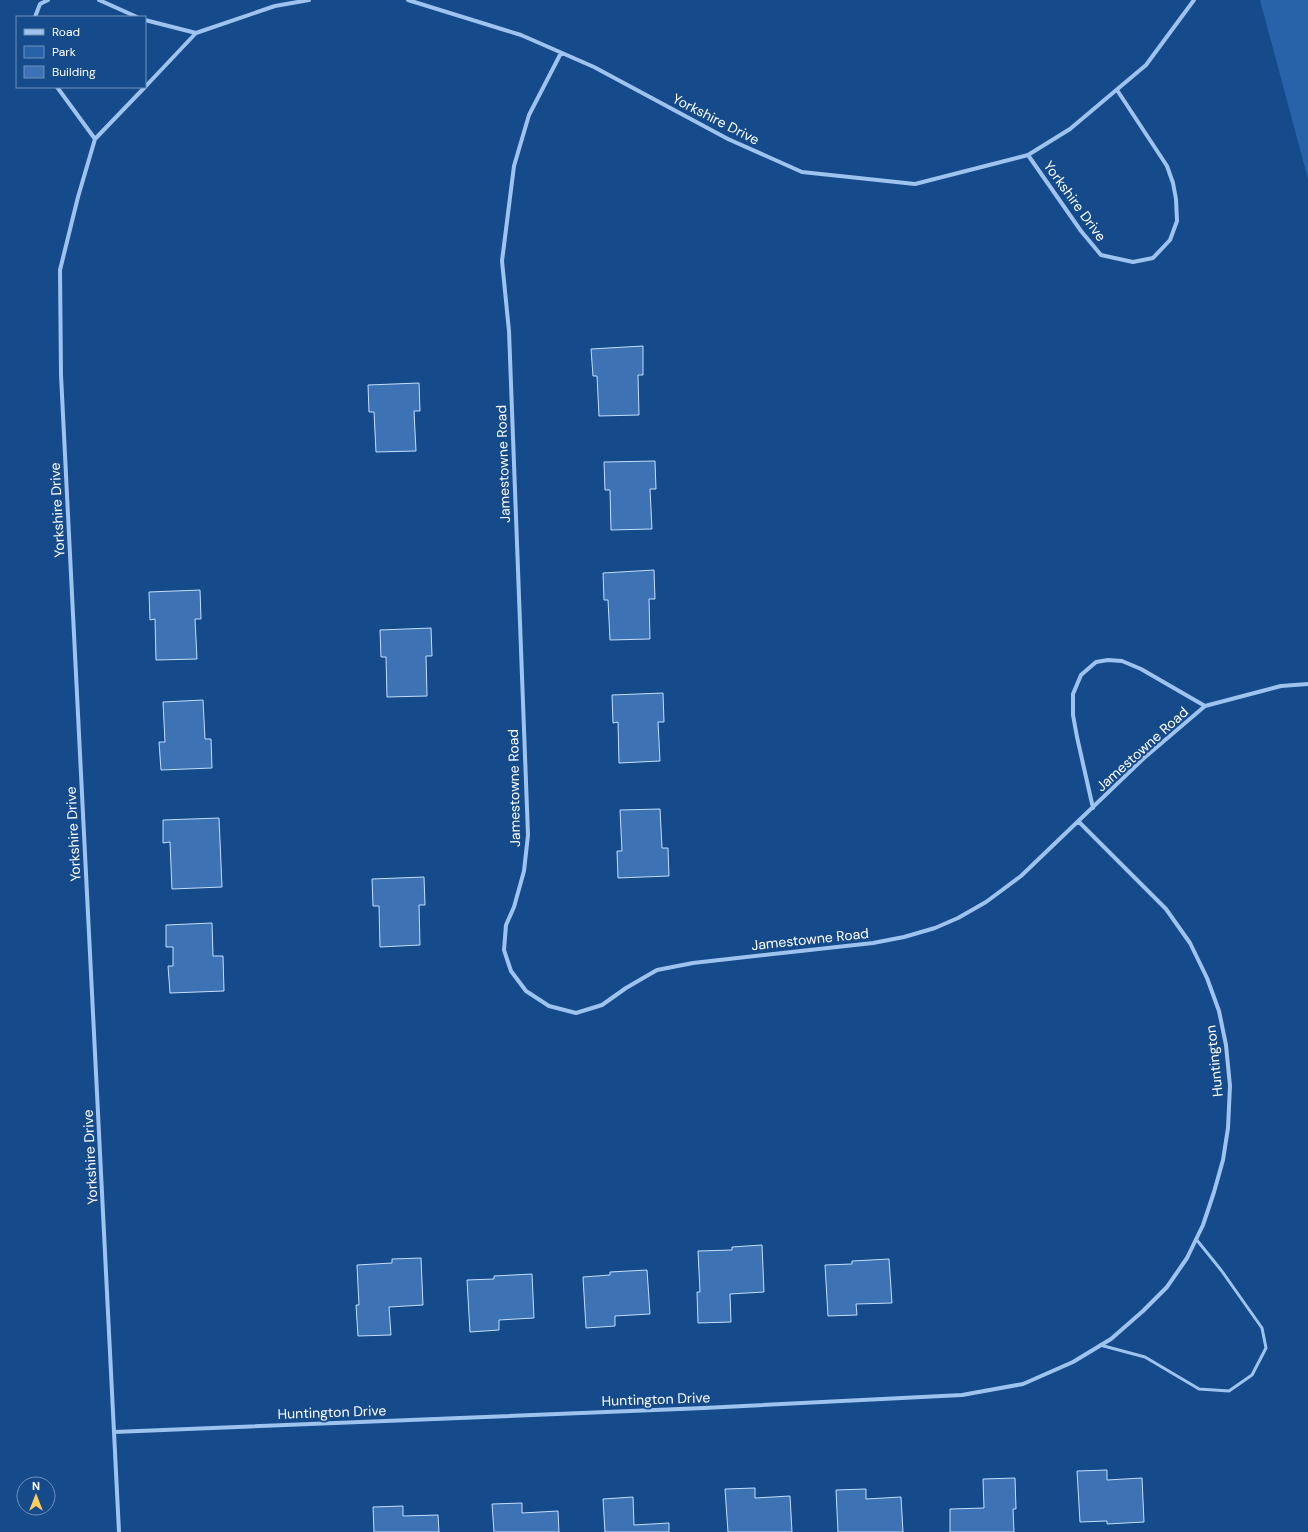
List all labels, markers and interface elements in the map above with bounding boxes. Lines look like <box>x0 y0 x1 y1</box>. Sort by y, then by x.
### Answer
legend <box>16 16 146 88</box>
text: Road <box>52 24 80 40</box>
text: Park <box>52 44 76 60</box>
text: Building <box>52 64 96 80</box>
street label: Yorkshire Drive <box>669 89 763 149</box>
street label: Yorkshire Drive <box>1040 157 1110 245</box>
street label: Jamestowne Road <box>492 405 514 523</box>
street label: Yorkshire Drive <box>46 462 68 558</box>
street label: Jamestowne Road <box>1092 703 1192 795</box>
street label: Jamestowne Road <box>504 729 524 847</box>
street label: Yorkshire Drive <box>62 786 84 882</box>
street label: Jamestowne Road <box>750 924 870 954</box>
street label: Huntington <box>1201 1024 1227 1098</box>
street label: Yorkshire Drive <box>79 1109 101 1205</box>
street label: Huntington Drive <box>601 1388 711 1410</box>
street label: Huntington Drive <box>277 1401 387 1423</box>
north arrow <box>16 1476 56 1516</box>
text: N <box>32 1479 40 1493</box>

